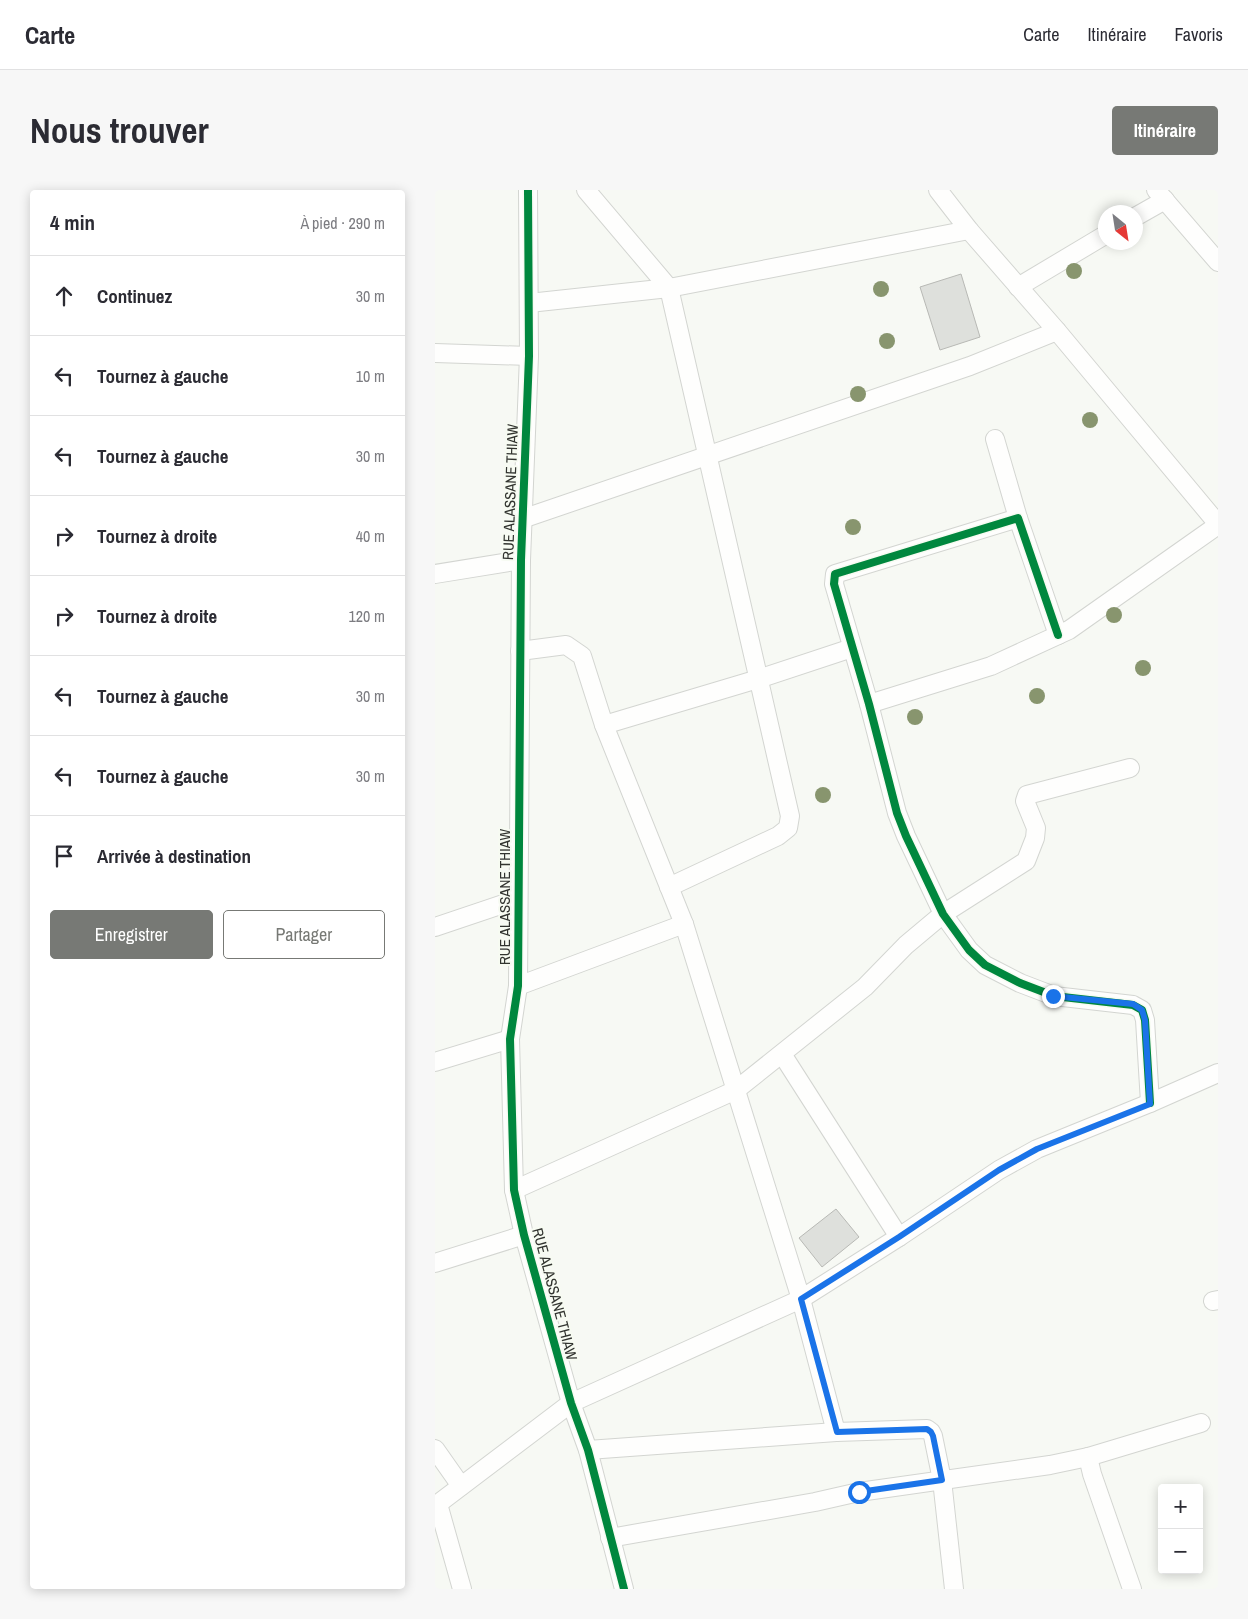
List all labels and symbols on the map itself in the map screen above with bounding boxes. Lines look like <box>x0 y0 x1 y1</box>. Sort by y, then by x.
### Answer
north arrow <box>1098 205 1143 250</box>
street label: RUE ALASSANE THIAW <box>497 423 523 560</box>
street label: RUE ALASSANE THIAW <box>494 829 515 965</box>
route end <box>1042 985 1065 1008</box>
street label: RUE ALASSANE THIAW <box>527 1226 583 1363</box>
route start <box>848 1481 871 1504</box>

